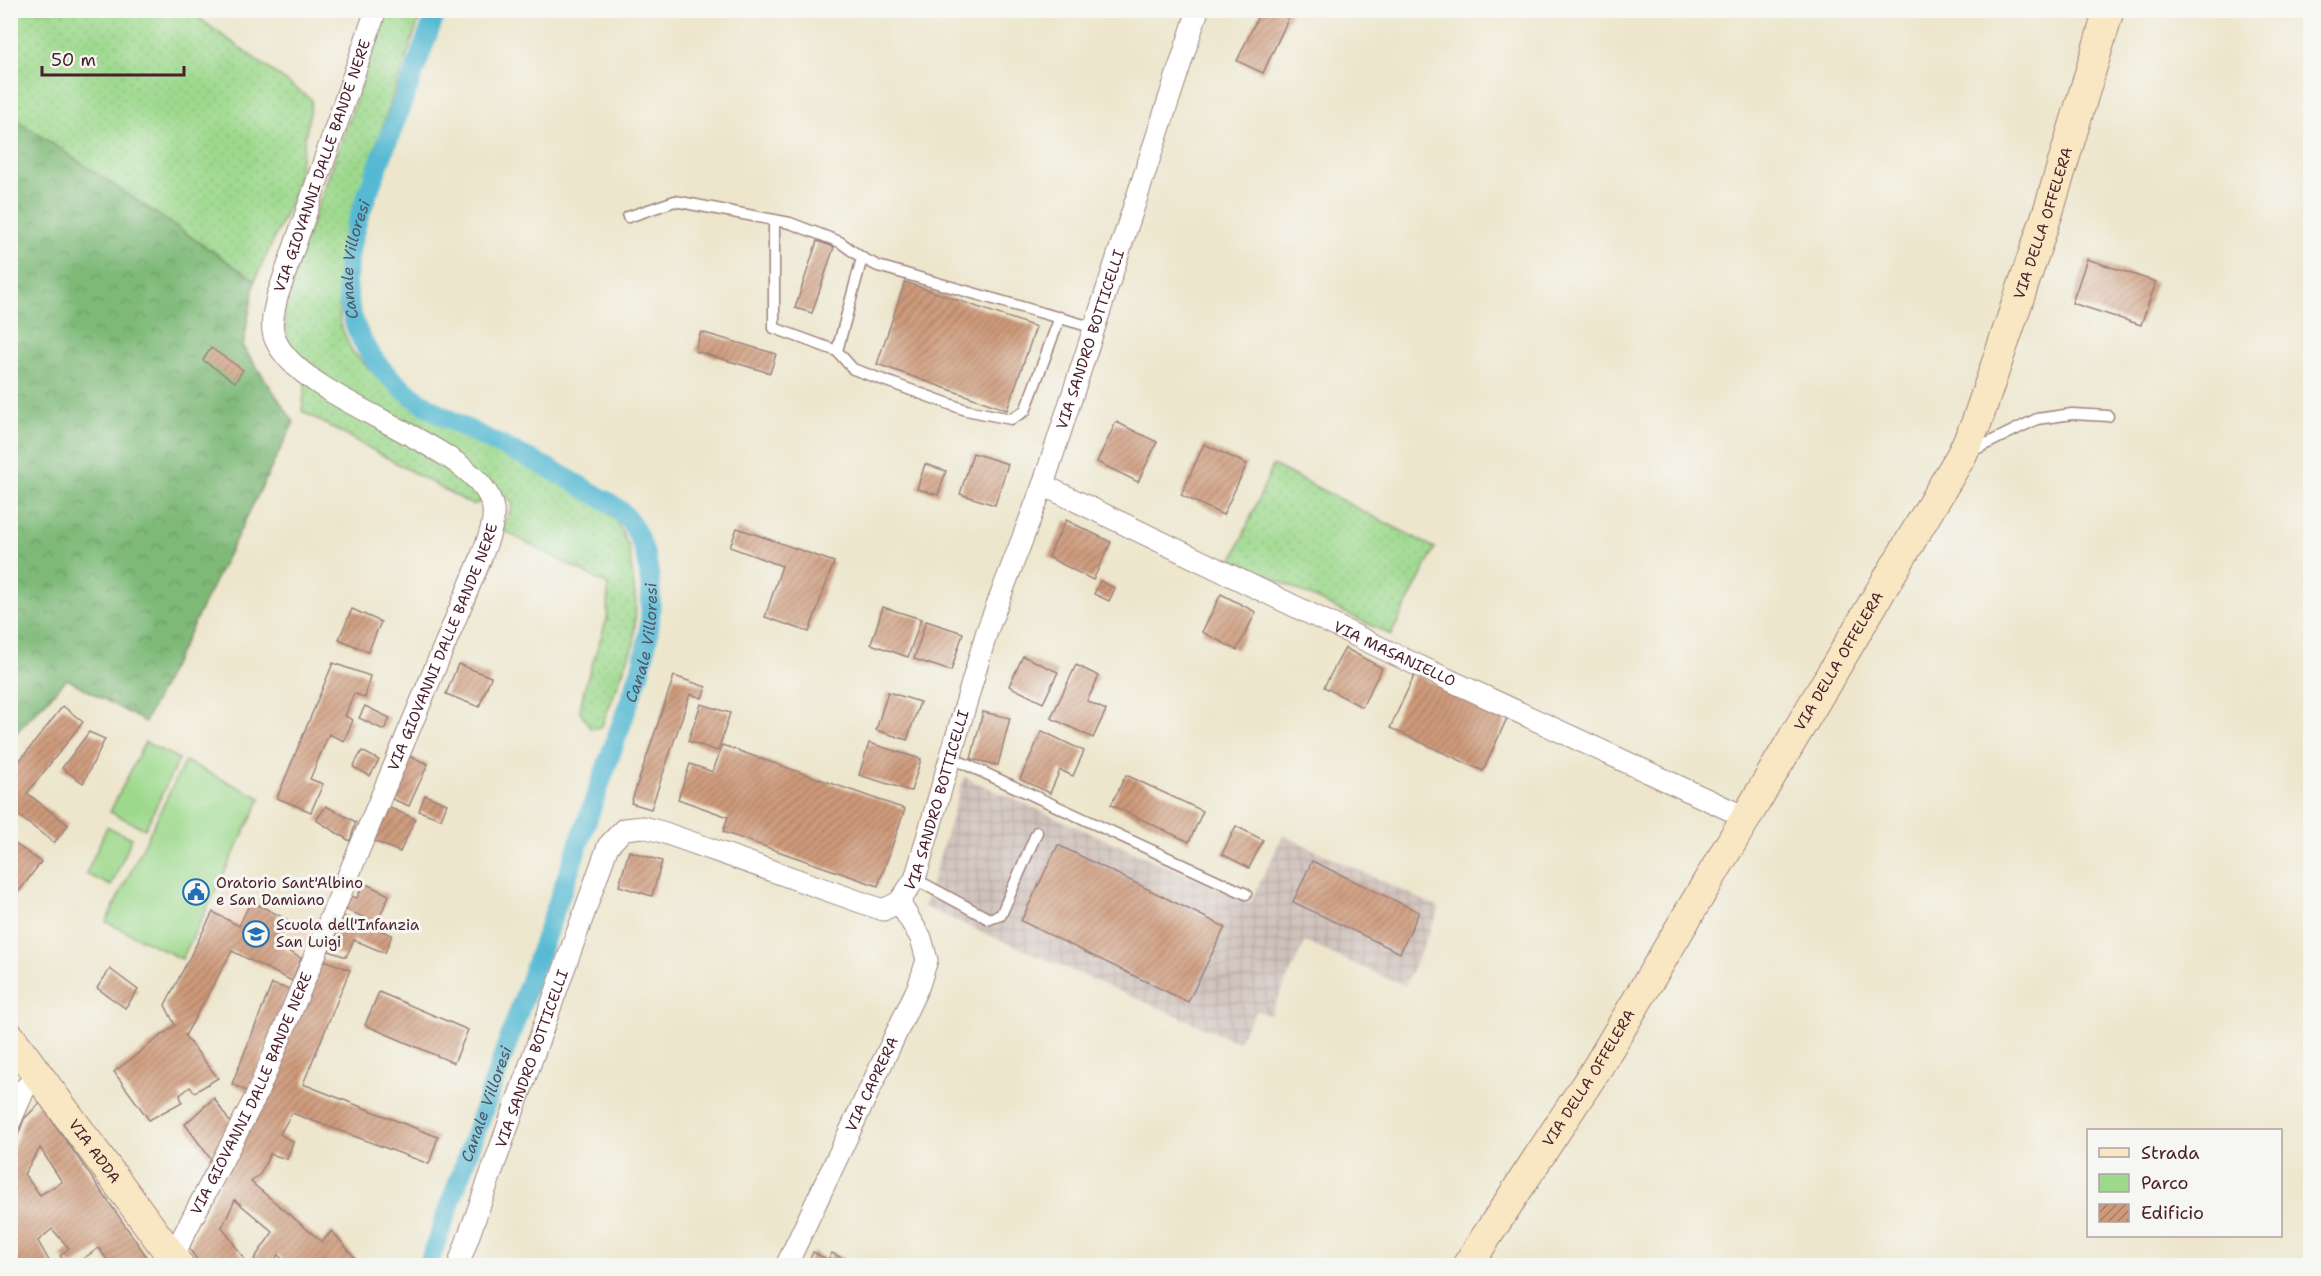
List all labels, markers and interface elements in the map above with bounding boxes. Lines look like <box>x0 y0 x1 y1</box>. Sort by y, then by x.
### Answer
street label: VIA GIOVANNI DALLE BANDE NERE <box>269 37 375 295</box>
scale bar <box>42 39 184 77</box>
text: 50 m <box>51 48 96 72</box>
street label: VIA DELLA OFFELERA <box>2009 145 2077 302</box>
water label: Canale Villoresi <box>337 197 375 322</box>
street label: VIA SANDRO BOTTICELLI <box>1052 247 1129 432</box>
street label: VIA GIOVANNI DALLE BANDE NERE <box>383 521 502 774</box>
water label: Canale Villoresi <box>620 582 662 705</box>
street label: VIA DELLA OFFELERA <box>1790 588 1888 735</box>
street label: VIA MASANIELLO <box>1330 616 1459 691</box>
street label: VIA SANDRO BOTTICELLI <box>900 708 974 895</box>
place label: Oratorio Sant'Albino e San Damiano <box>216 873 363 910</box>
public building icon: Oratorio Sant'Albino e San Damiano <box>181 877 211 907</box>
place label: Scuola dell'Infanzia San Luigi <box>276 915 420 952</box>
school or university icon: Scuola dell'Infanzia San Luigi <box>241 919 271 949</box>
street label: VIA SANDRO BOTTICELLI <box>491 967 573 1151</box>
street label: VIA GIOVANNI DALLE BANDE NERE <box>186 969 317 1218</box>
street label: VIA DELLA OFFELERA <box>1538 1006 1640 1151</box>
street label: VIA CAPRERA <box>841 1033 903 1135</box>
water label: Canale Villoresi <box>456 1043 517 1165</box>
street label: VIA ADDA <box>64 1115 125 1188</box>
legend <box>2087 1129 2282 1237</box>
text: Strada <box>2141 1141 2200 1165</box>
text: Parco <box>2141 1171 2189 1195</box>
text: Edificio <box>2141 1201 2204 1225</box>

